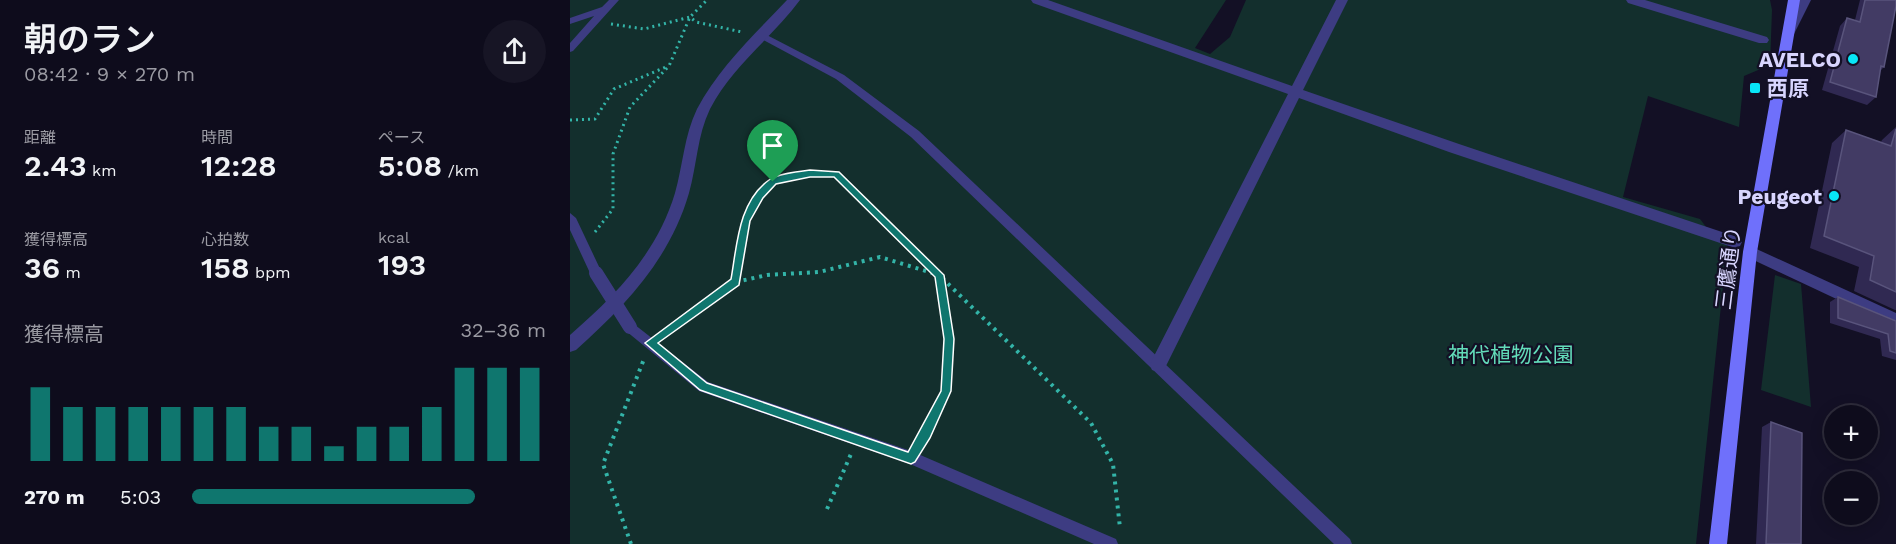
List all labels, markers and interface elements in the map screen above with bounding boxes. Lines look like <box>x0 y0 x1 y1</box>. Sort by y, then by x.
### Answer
text: 朝のラン <box>24 20 156 59</box>
button: share <box>483 20 546 83</box>
place label: AVELCO <box>1759 47 1841 72</box>
marker: AVELCO <box>1846 52 1860 66</box>
text: 08:42 · 9 × 270 m <box>24 62 195 86</box>
place label: 西原 <box>1767 76 1809 101</box>
marker: 西原 <box>1748 81 1762 95</box>
pin <box>747 120 798 182</box>
text: 距離 <box>24 128 56 147</box>
text: 時間 <box>201 128 233 147</box>
text: ペース <box>378 128 425 147</box>
icon: arrive <box>756 129 789 162</box>
text: 2.43 <box>24 148 87 183</box>
text: 12:28 <box>201 148 277 183</box>
text: 5:08 <box>378 148 442 183</box>
text: km <box>87 161 116 180</box>
text: /km <box>442 161 479 180</box>
place label: Peugeot <box>1738 184 1822 209</box>
marker: Peugeot <box>1827 189 1841 203</box>
street label: 三鷹通り <box>1710 225 1746 311</box>
text: kcal <box>378 228 410 247</box>
text: 獲得標高 <box>24 230 88 249</box>
text: 心拍数 <box>201 230 249 249</box>
text: 193 <box>378 247 426 282</box>
text: 36 <box>24 250 60 285</box>
text: 158 <box>201 250 250 285</box>
text: m <box>60 263 81 282</box>
text: bpm <box>250 263 290 282</box>
text: 32–36 m <box>460 318 546 342</box>
text: 獲得標高 <box>24 322 104 346</box>
park label: 神代植物公園 <box>1448 342 1574 367</box>
map controls <box>1824 405 1878 525</box>
button: + <box>1824 405 1878 459</box>
button: − <box>1824 471 1878 525</box>
text: 270 m <box>24 485 85 509</box>
text: 5:03 <box>120 485 161 509</box>

